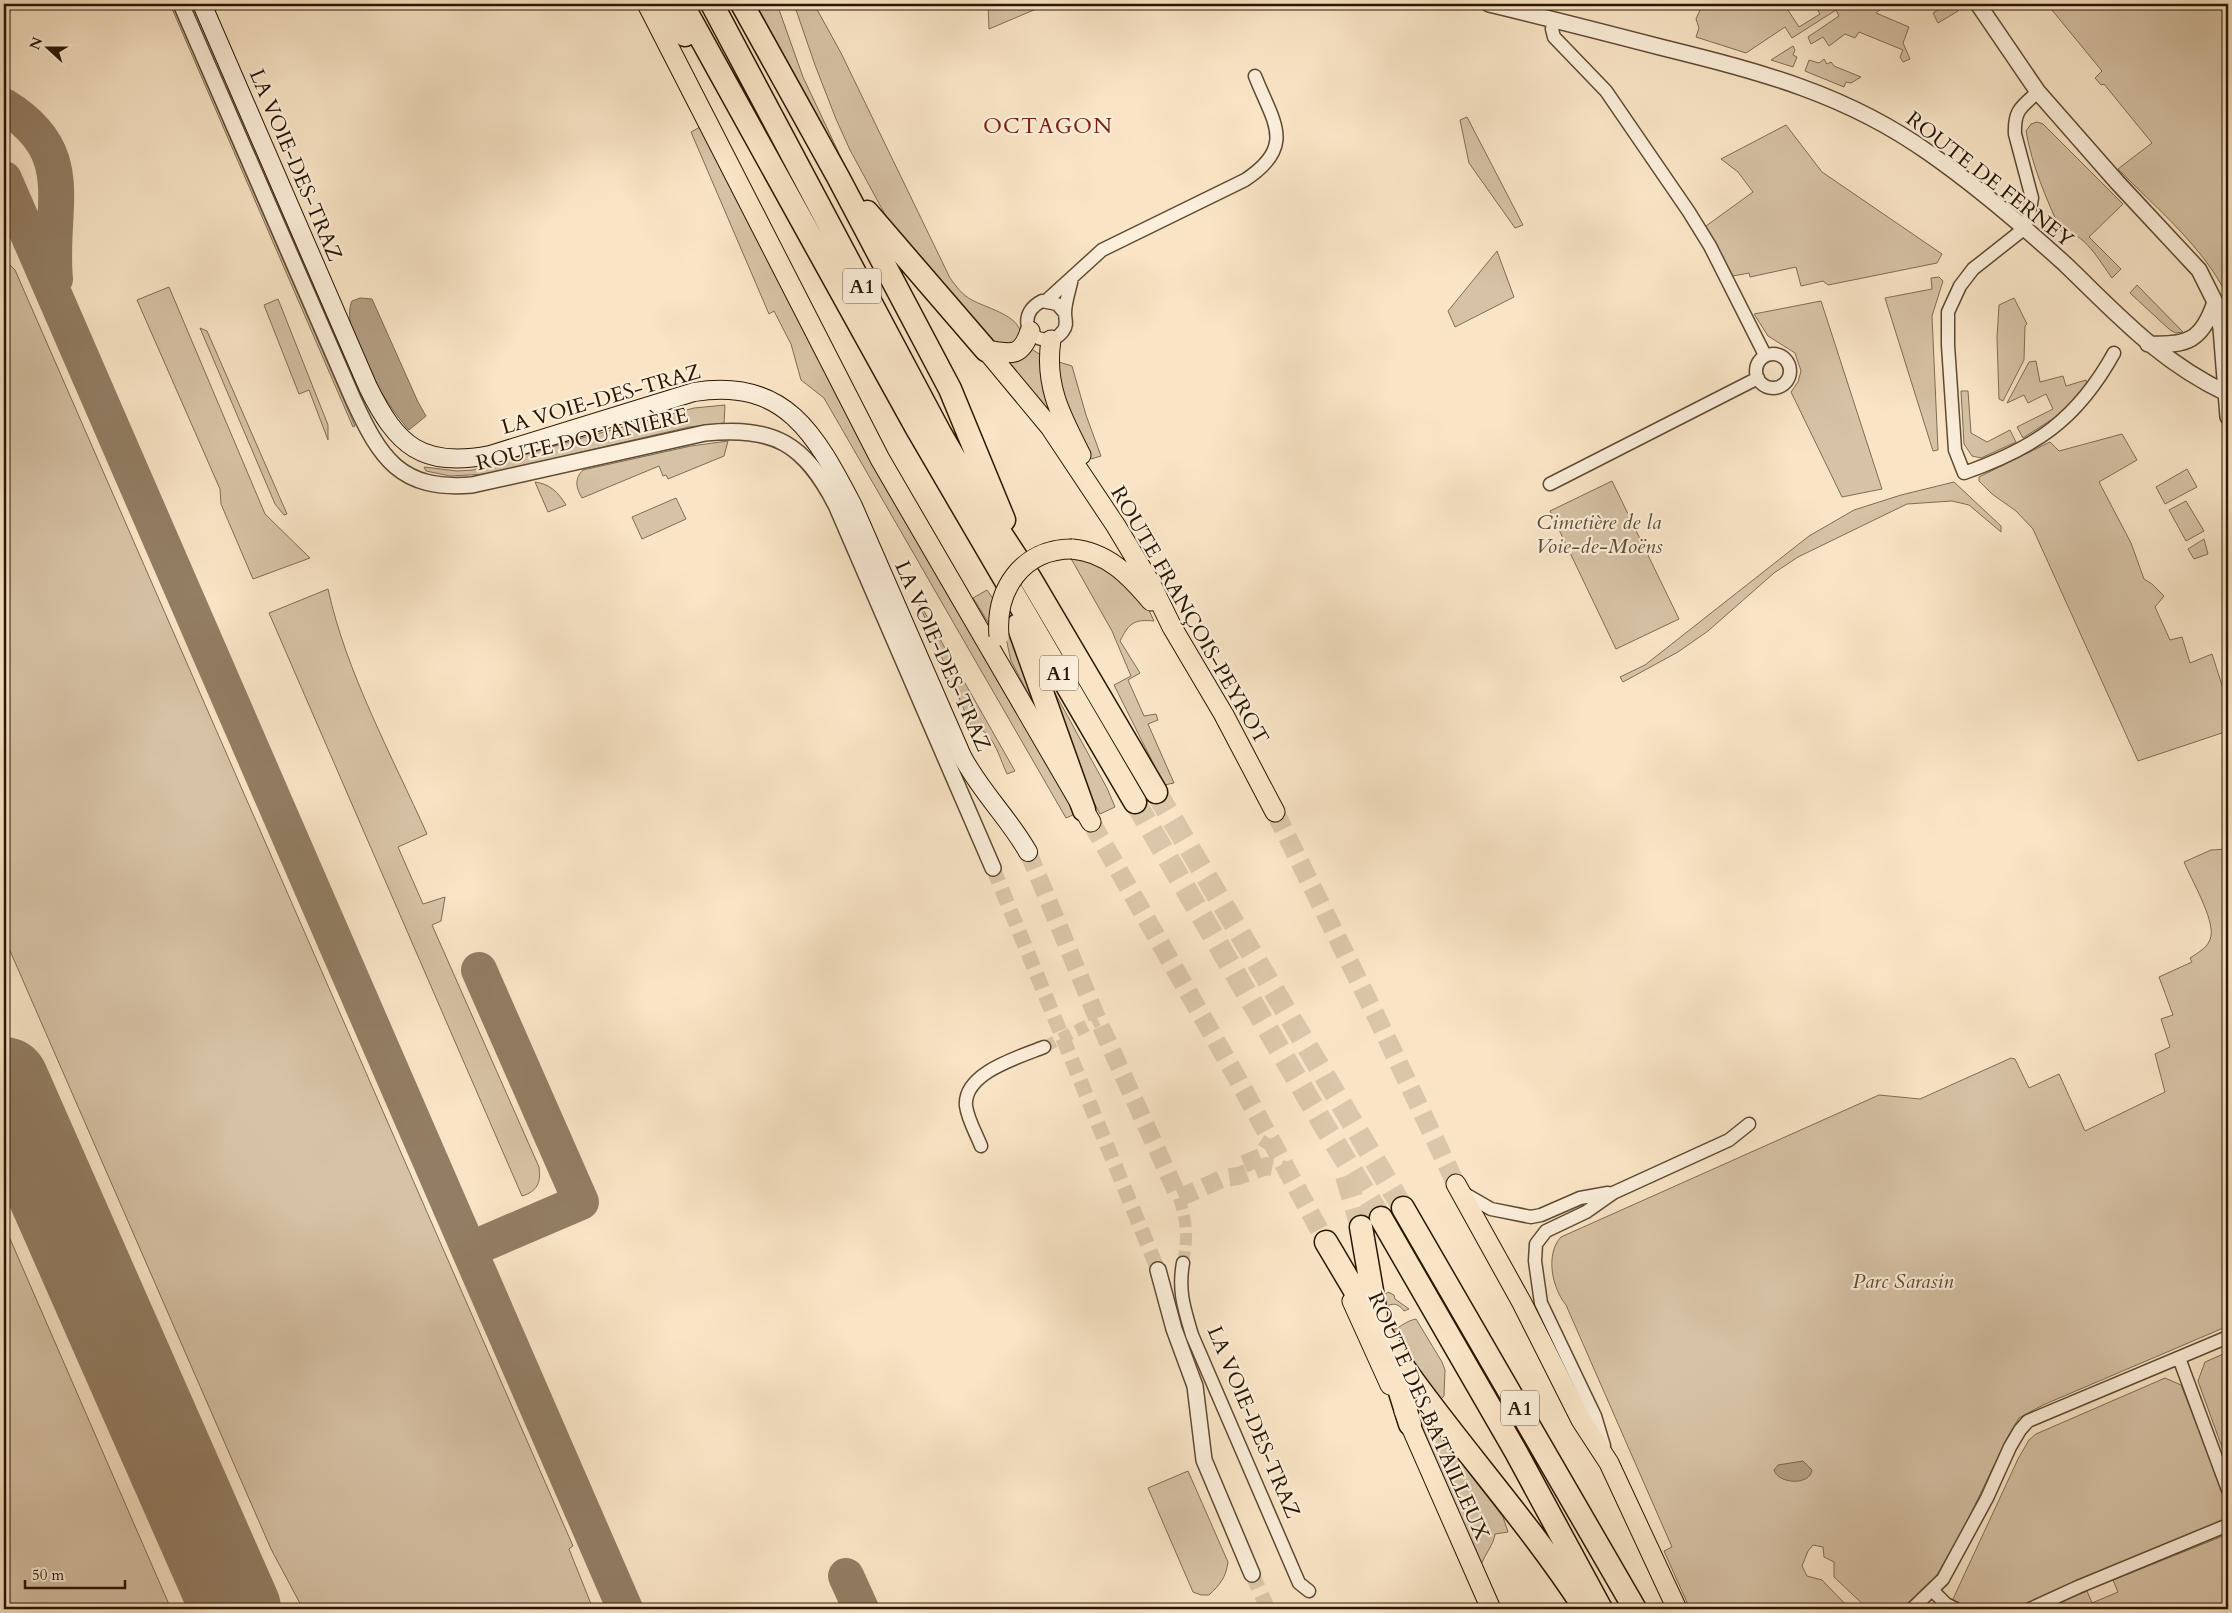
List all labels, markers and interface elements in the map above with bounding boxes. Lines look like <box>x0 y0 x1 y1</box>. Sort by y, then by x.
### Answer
north arrow <box>22 22 72 72</box>
text: N <box>25 34 47 53</box>
street label: LA VOIE-DES-TRAZ <box>242 65 349 266</box>
street label: ROUTE DE FERNEY <box>1900 105 2080 254</box>
district label: OCTAGON <box>983 111 1113 141</box>
road number: A1 <box>843 268 881 304</box>
street label: LA VOIE-DES-TRAZ <box>498 357 704 442</box>
street label: ROUTE DOUANIÈRE <box>473 401 691 478</box>
street label: ROUTE FRANÇOIS-PEYROT <box>1104 481 1276 750</box>
park label: Cimetière de la Voie-de-Moëns <box>1535 508 1663 561</box>
street label: LA VOIE-DES-TRAZ <box>887 556 998 756</box>
road number: A1 <box>1040 656 1078 690</box>
park label: Parc Sarasin <box>1852 1267 1954 1296</box>
street label: ROUTE DES BATAILLEUX <box>1361 1288 1497 1545</box>
street label: LA VOIE-DES-TRAZ <box>1200 1322 1307 1523</box>
road number: A1 <box>1501 1390 1539 1426</box>
scale bar <box>25 1558 125 1590</box>
text: 50 m <box>32 1565 64 1585</box>

